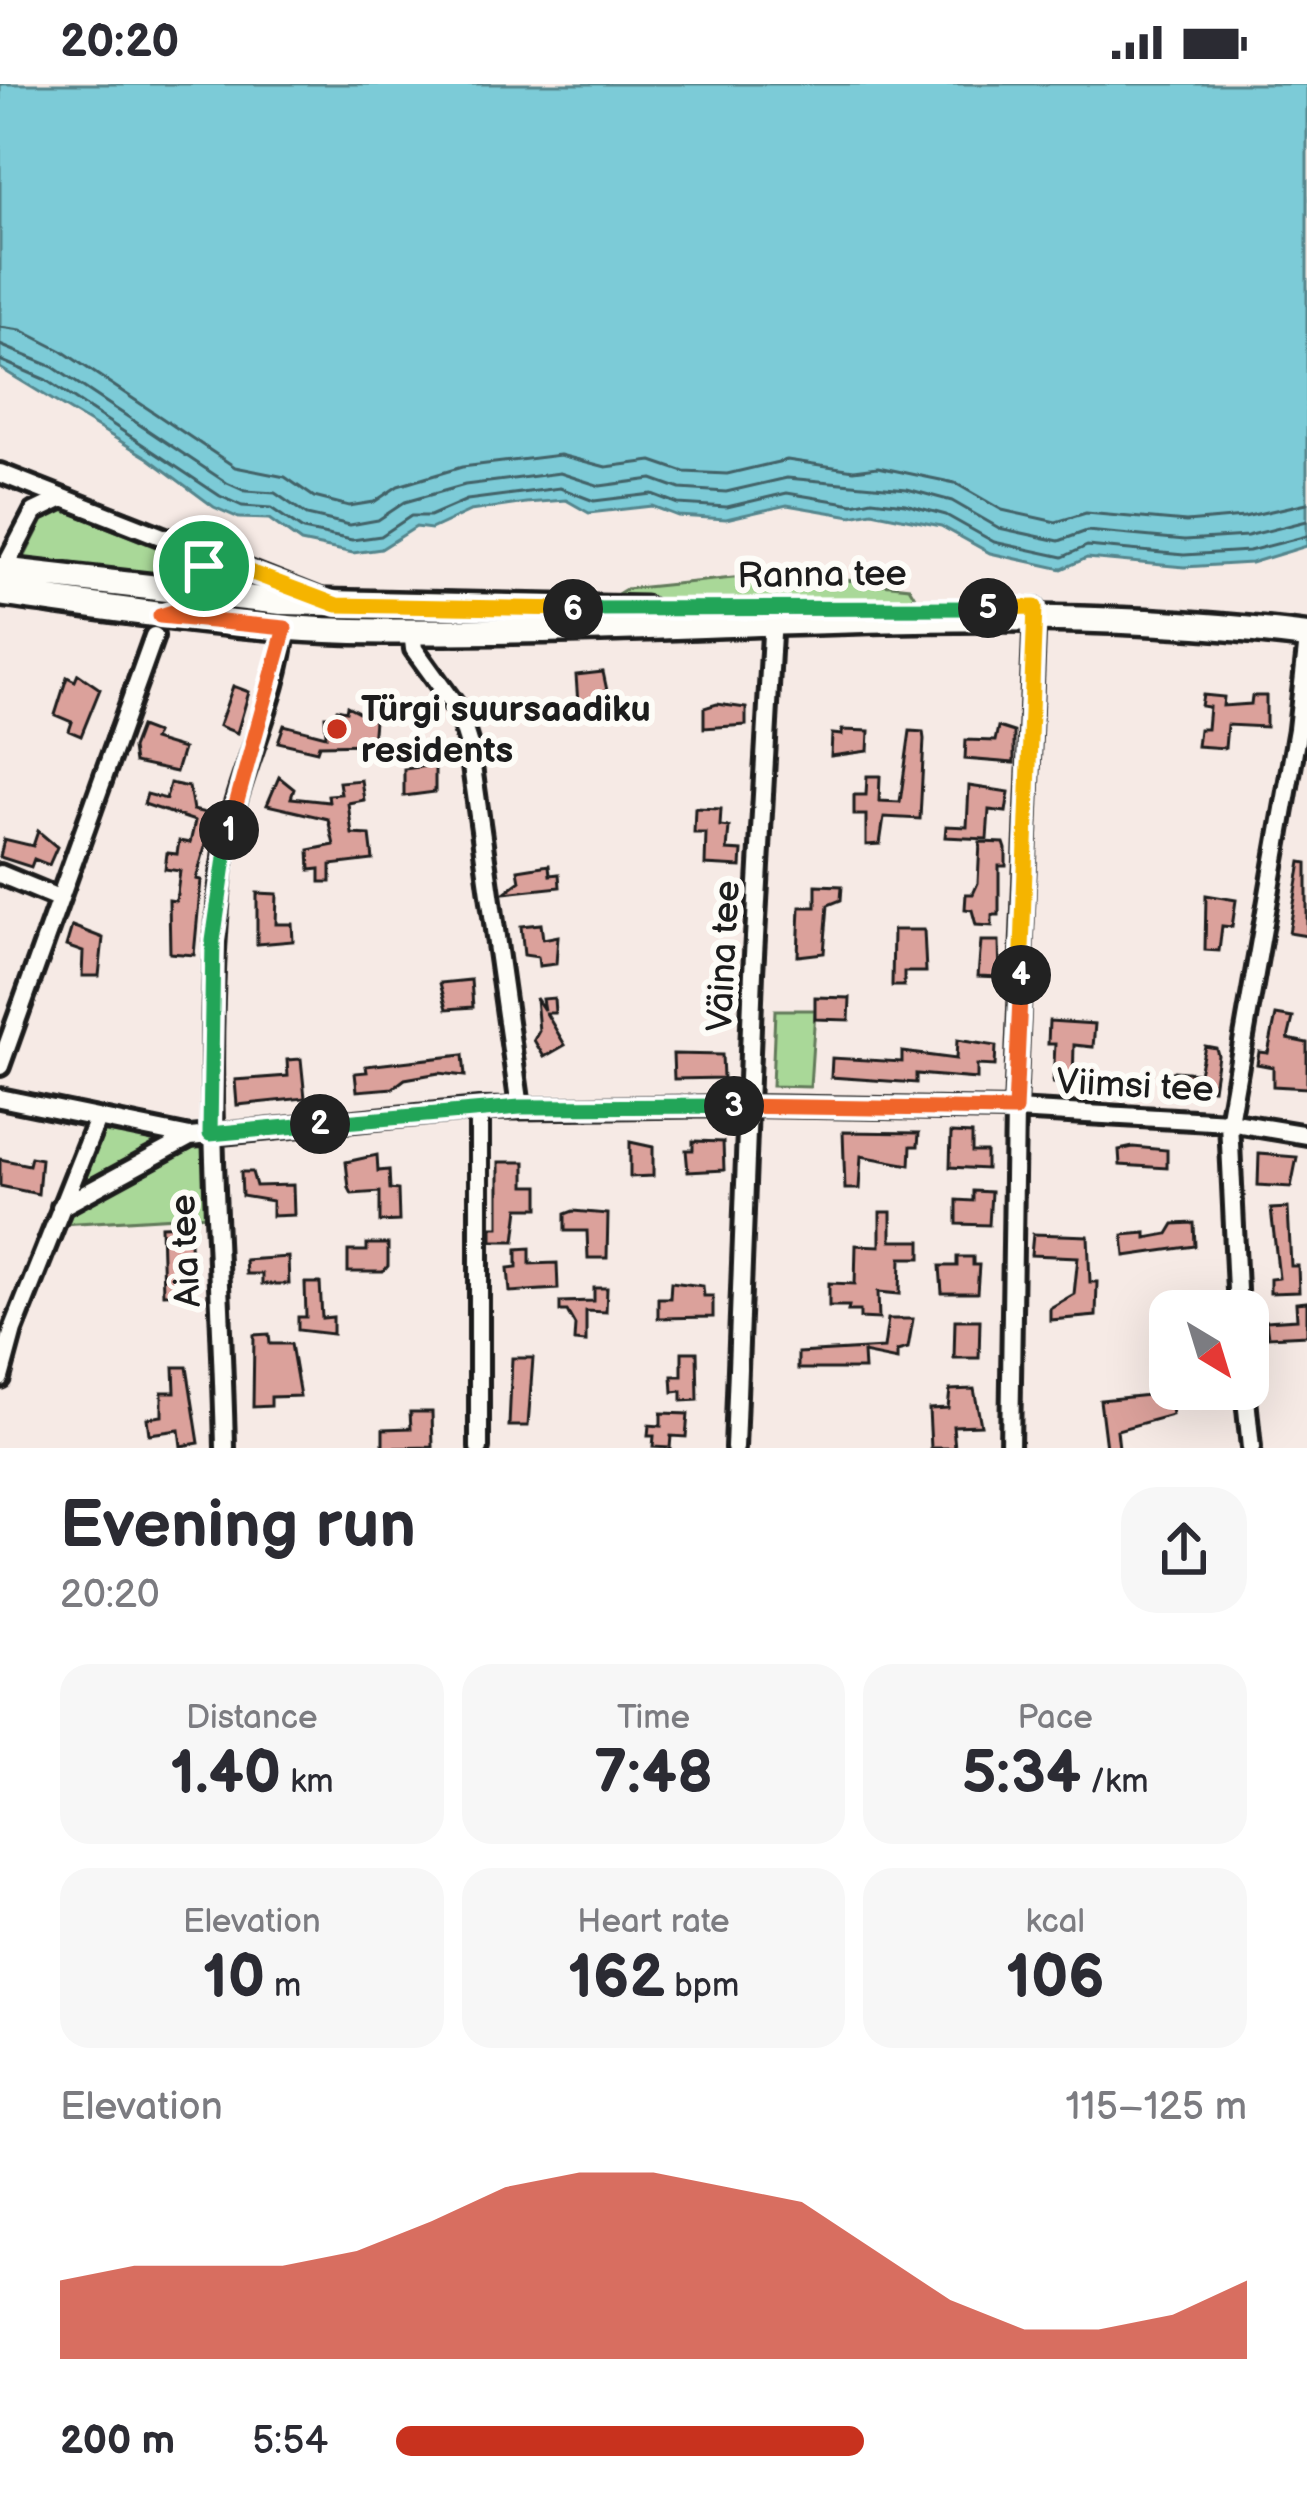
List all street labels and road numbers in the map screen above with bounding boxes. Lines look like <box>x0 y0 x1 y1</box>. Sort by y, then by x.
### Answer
street label: Ranna tee <box>737 553 907 598</box>
street label: Väina tee <box>699 879 750 1033</box>
street label: Viimsi tee <box>1055 1061 1215 1112</box>
street label: Aia tee <box>162 1193 211 1309</box>

